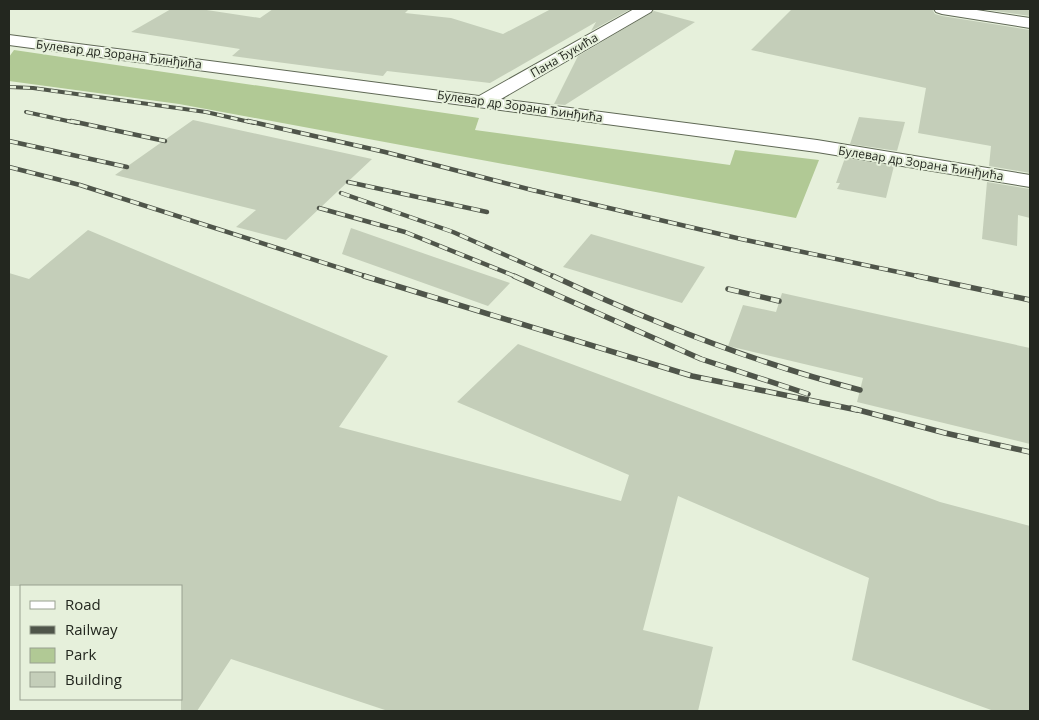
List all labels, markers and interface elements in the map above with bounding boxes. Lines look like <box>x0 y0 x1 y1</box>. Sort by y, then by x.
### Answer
street label: Пана Ђукића <box>527 29 601 81</box>
street label: Булевар др Зорана Ђинђића <box>35 35 203 73</box>
street label: Булевар др Зорана Ђинђића <box>436 86 604 126</box>
street label: Булевар др Зорана Ђинђића <box>837 142 1005 184</box>
legend <box>20 585 182 700</box>
text: Road <box>65 594 101 614</box>
text: Railway <box>65 619 118 639</box>
text: Park <box>65 644 96 664</box>
text: Building <box>65 669 122 689</box>

